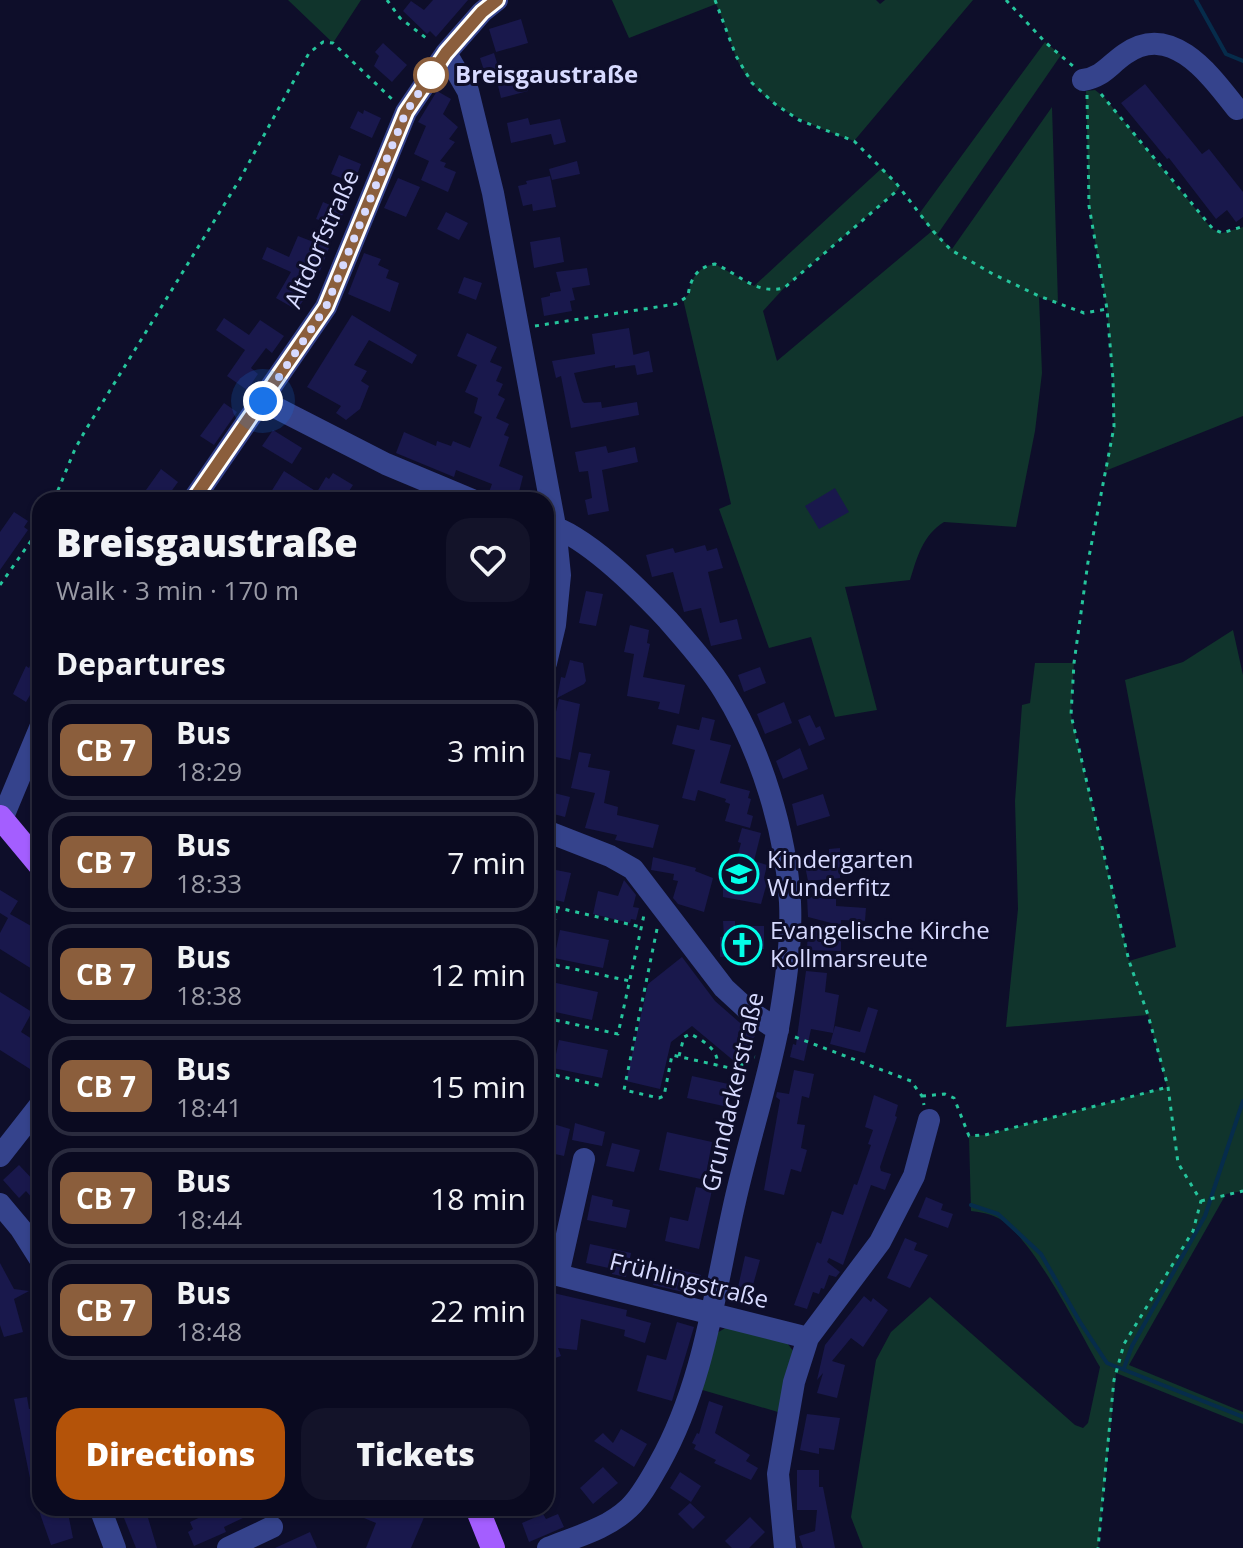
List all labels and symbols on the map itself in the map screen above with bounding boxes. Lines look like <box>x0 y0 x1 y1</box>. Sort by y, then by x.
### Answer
place label: Breisgaustraße <box>455 57 638 90</box>
marker: Breisgaustraße <box>414 58 448 92</box>
street label: Altdorfstraße <box>275 164 366 313</box>
your location <box>243 381 283 421</box>
place label: Kindergarten Wunderfitz <box>767 842 913 903</box>
school or university icon: Kindergarten Wunderfitz <box>718 853 760 895</box>
place label: Evangelische Kirche Kollmarsreute <box>770 913 990 974</box>
church icon: Evangelische Kirche Kollmarsreute <box>721 924 763 966</box>
street label: Grundackerstraße <box>693 989 771 1195</box>
street label: Frühlingstraße <box>606 1244 772 1315</box>

